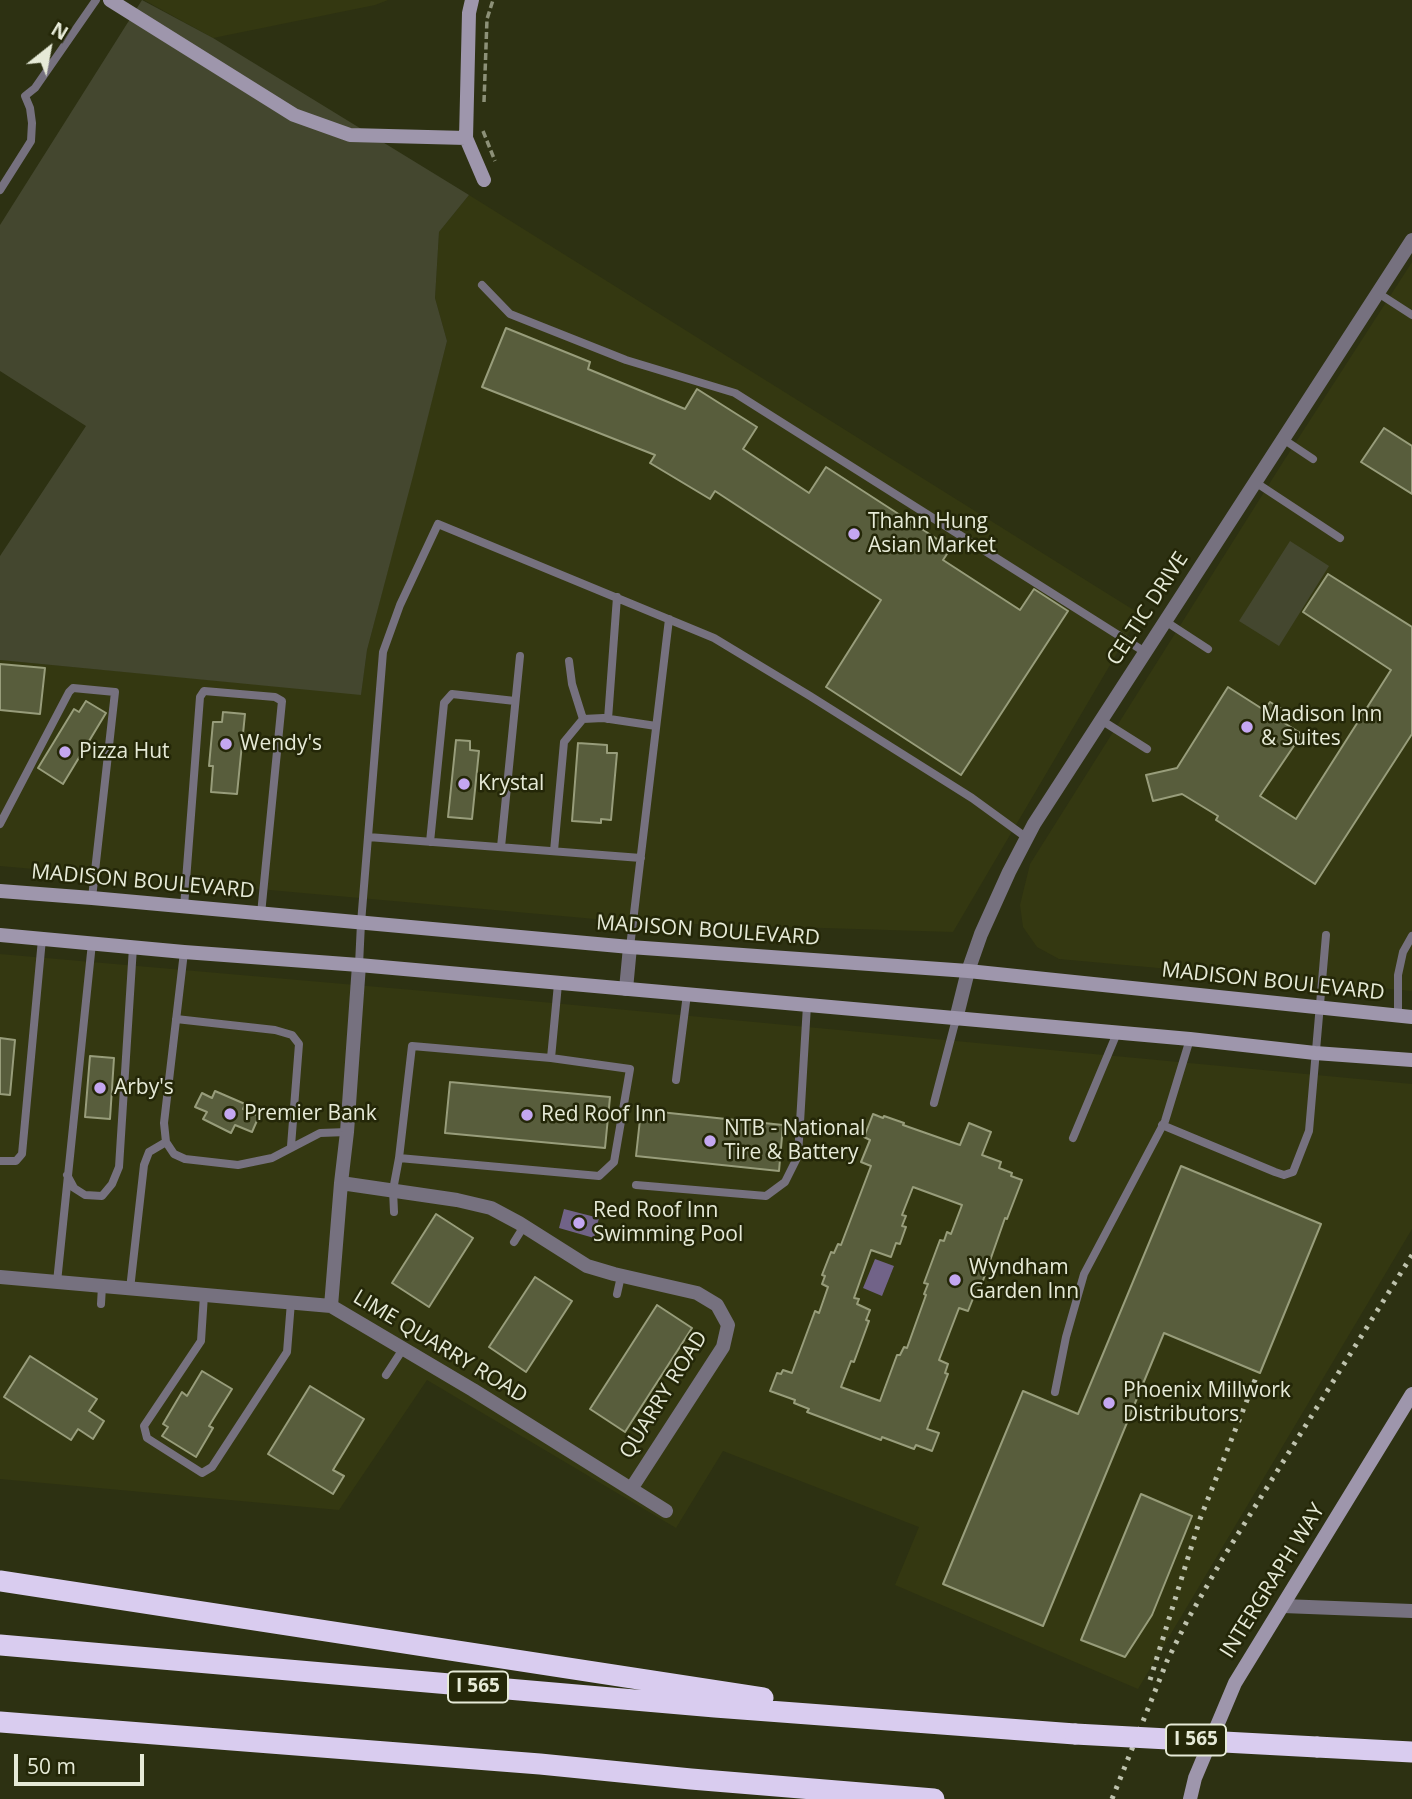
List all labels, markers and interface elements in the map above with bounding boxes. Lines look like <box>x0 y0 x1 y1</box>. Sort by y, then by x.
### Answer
north arrow <box>14 14 84 84</box>
text: N <box>46 16 73 46</box>
place label: Thahn Hung Asian Market <box>868 509 996 559</box>
marker: Thahn Hung Asian Market <box>846 526 862 542</box>
street label: CELTIC DRIVE <box>1102 548 1194 670</box>
place label: Madison Inn & Suites <box>1261 702 1382 752</box>
marker: Madison Inn & Suites <box>1239 719 1255 735</box>
place label: Wendy's <box>240 731 322 757</box>
marker: Wendy's <box>218 736 234 752</box>
place label: Pizza Hut <box>79 739 170 765</box>
marker: Pizza Hut <box>57 744 73 760</box>
place label: Krystal <box>478 771 544 797</box>
marker: Krystal <box>456 776 472 792</box>
street label: MADISON BOULEVARD <box>30 860 256 904</box>
street label: MADISON BOULEVARD <box>595 911 821 951</box>
street label: MADISON BOULEVARD <box>1160 958 1386 1006</box>
place label: Arby's <box>114 1075 174 1101</box>
marker: Arby's <box>92 1080 108 1096</box>
place label: Premier Bank <box>244 1101 377 1127</box>
place label: Red Roof Inn <box>541 1102 666 1128</box>
marker: Premier Bank <box>222 1106 238 1122</box>
marker: Red Roof Inn <box>519 1107 535 1123</box>
place label: NTB - National Tire & Battery <box>724 1116 865 1166</box>
marker: NTB - National Tire & Battery <box>702 1133 718 1149</box>
place label: Red Roof Inn Swimming Pool <box>593 1198 743 1248</box>
marker: Red Roof Inn Swimming Pool <box>571 1215 587 1231</box>
place label: Wyndham Garden Inn <box>969 1255 1079 1305</box>
marker: Wyndham Garden Inn <box>947 1272 963 1288</box>
street label: LIME QUARRY ROAD <box>348 1285 532 1409</box>
street label: QUARRY ROAD <box>615 1326 713 1464</box>
place label: Phoenix Millwork Distributors <box>1123 1378 1291 1428</box>
marker: Phoenix Millwork Distributors <box>1101 1395 1117 1411</box>
street label: INTERGRAPH WAY <box>1215 1499 1331 1663</box>
road number: I 565 <box>448 1672 508 1702</box>
road number: I 565 <box>1166 1724 1226 1756</box>
scale bar <box>18 1740 147 1784</box>
text: 50 m <box>27 1752 76 1780</box>

